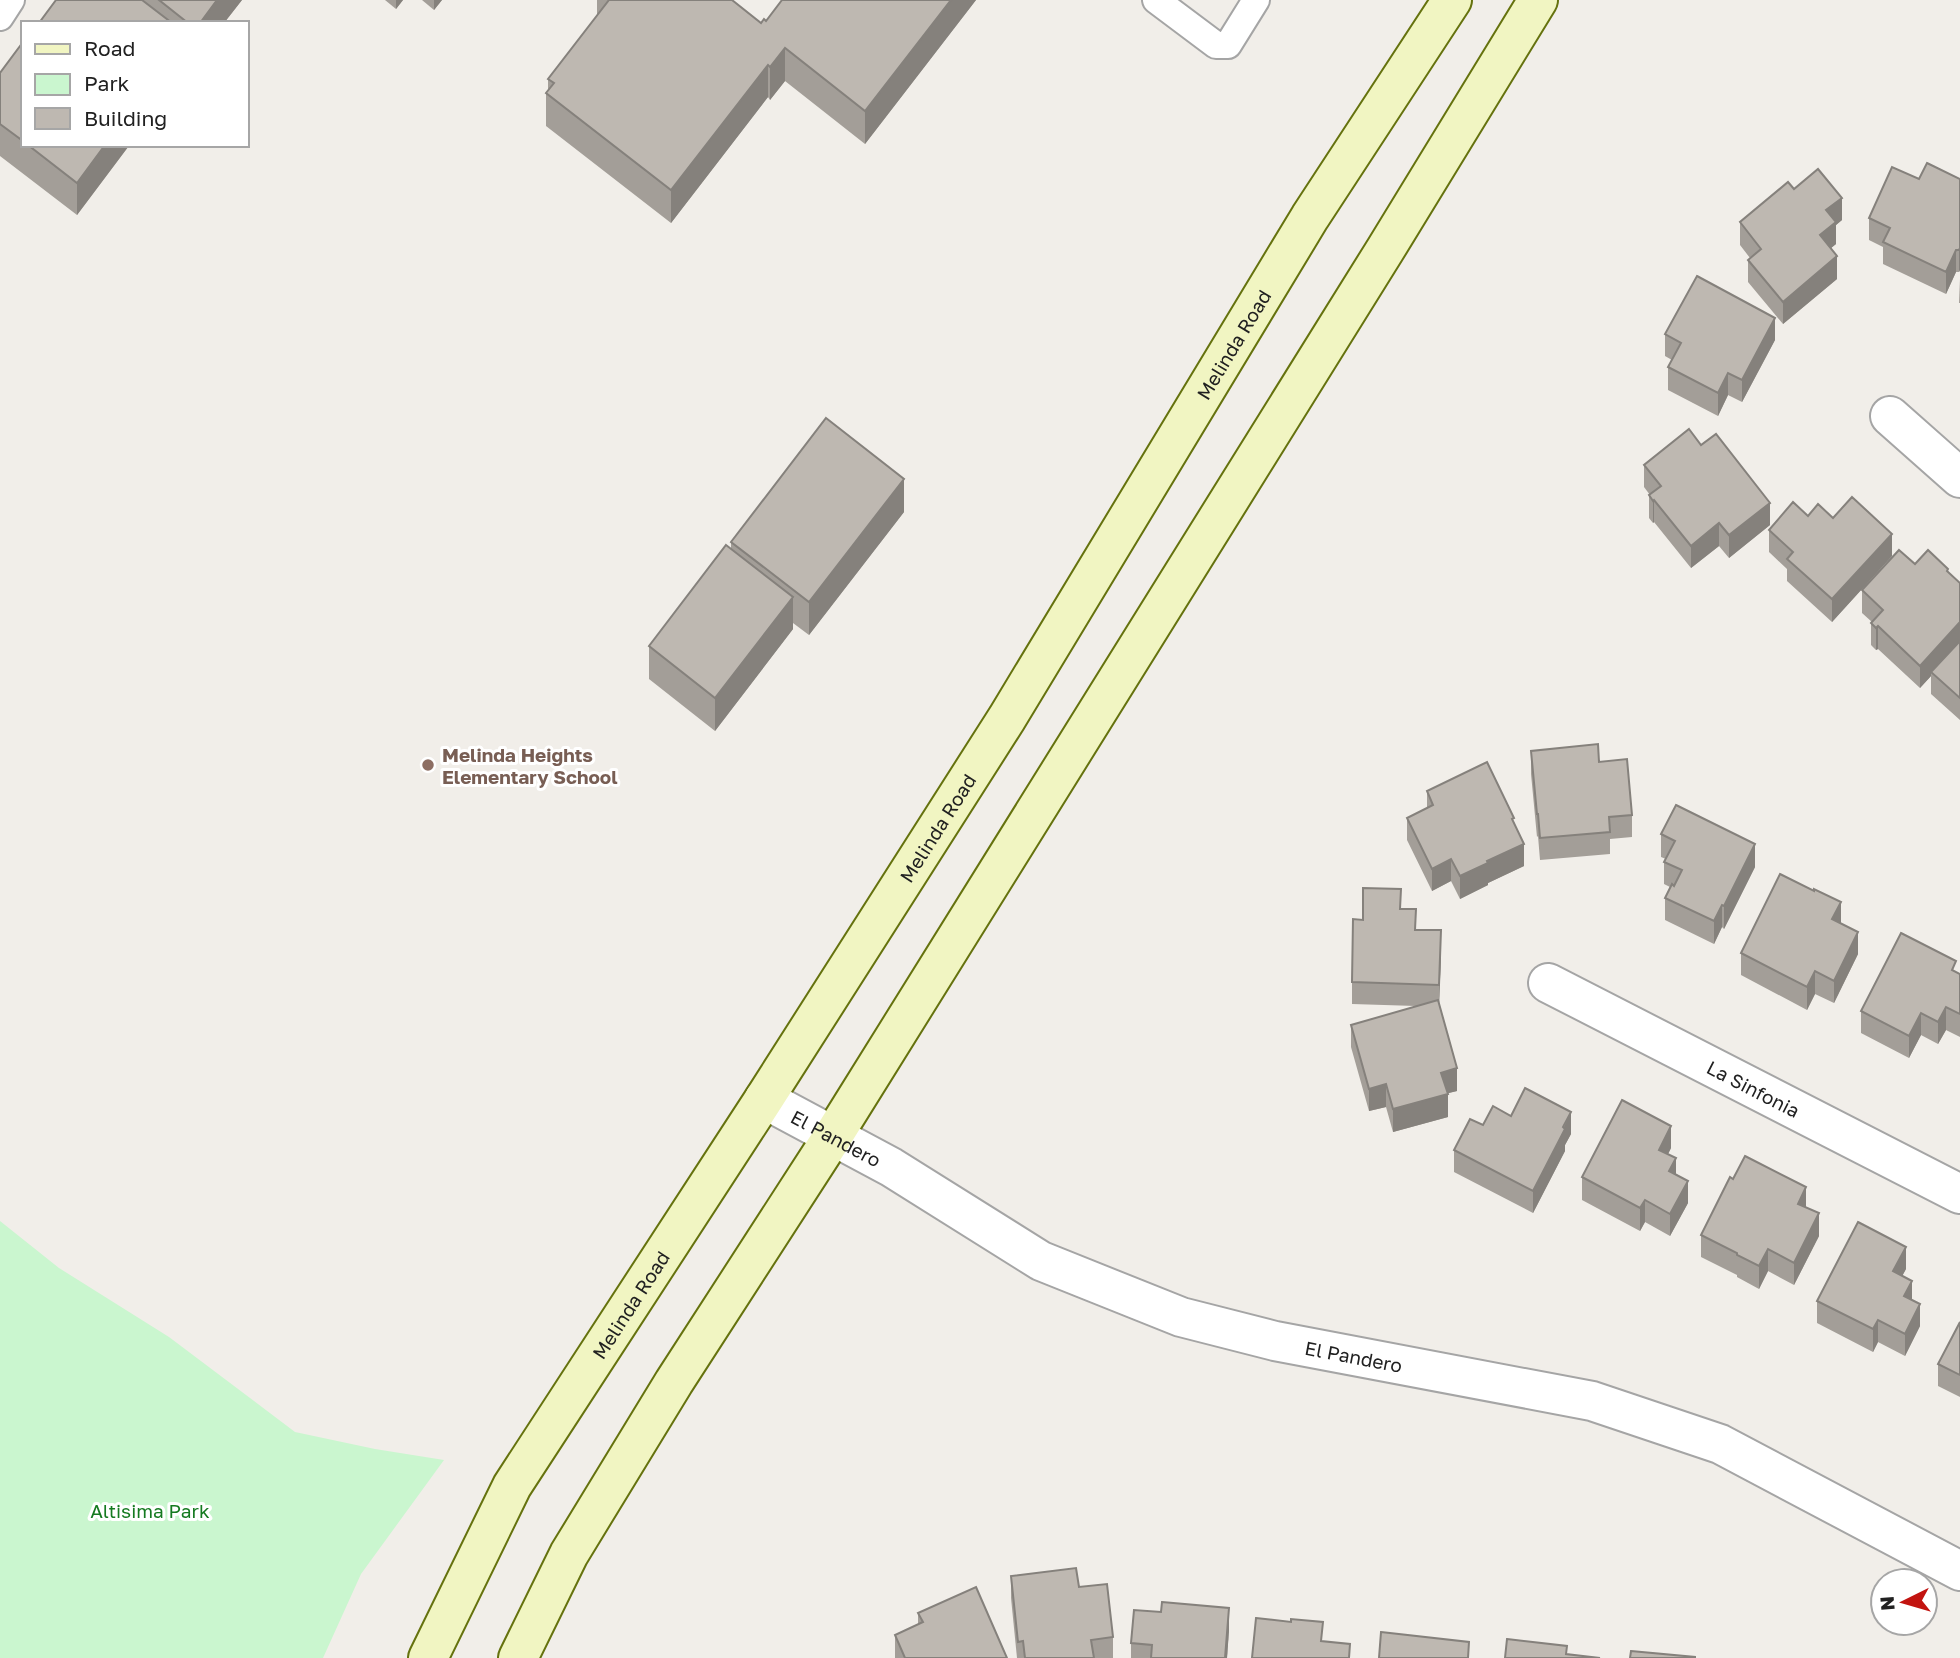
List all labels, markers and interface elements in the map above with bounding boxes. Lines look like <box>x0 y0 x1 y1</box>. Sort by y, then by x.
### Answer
legend <box>21 21 248 147</box>
text: Road <box>84 35 135 61</box>
text: Park <box>84 70 130 96</box>
text: Building <box>84 105 167 131</box>
street label: Melinda Road <box>1191 285 1275 403</box>
place label: Melinda Heights Elementary School <box>442 743 618 788</box>
marker: Melinda Heights Elementary School <box>420 757 436 773</box>
street label: Melinda Road <box>894 769 980 886</box>
street label: La Sinfonia <box>1703 1055 1804 1122</box>
street label: El Pandero <box>787 1104 885 1171</box>
street label: Melinda Road <box>587 1246 674 1363</box>
street label: El Pandero <box>1303 1335 1404 1376</box>
park label: Altisima Park <box>90 1499 210 1522</box>
north arrow <box>1869 1567 1939 1637</box>
text: N <box>1874 1595 1899 1612</box>

